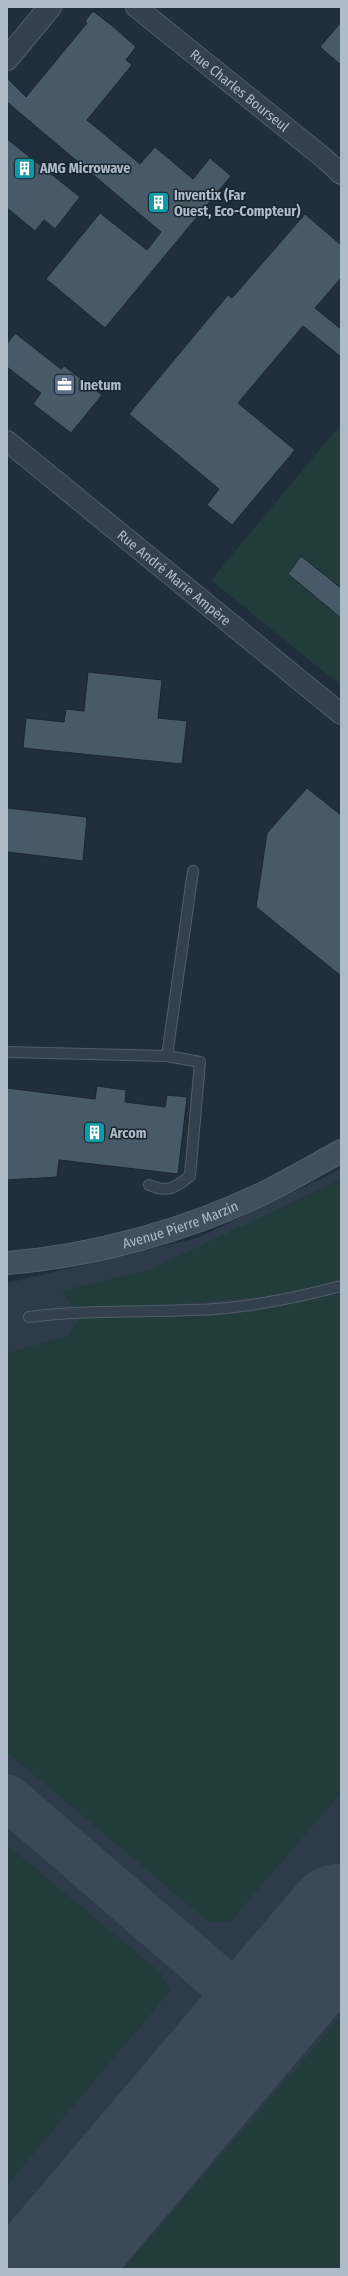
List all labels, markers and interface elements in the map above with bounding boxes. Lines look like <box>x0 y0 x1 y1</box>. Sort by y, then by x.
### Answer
street label: Rue Charles Bourseul <box>187 45 293 135</box>
building icon: AMG Microwave <box>12 155 38 181</box>
place label: AMG Microwave <box>39 160 130 177</box>
place label: Inventix (Far Ouest, Eco-Compteur) <box>174 187 301 220</box>
building icon: Inventix (Far Ouest, Eco-Compteur) <box>146 190 172 216</box>
office icon: Inetum <box>51 372 77 398</box>
place label: Inetum <box>80 377 121 394</box>
street label: Rue André Marie Ampère <box>114 526 235 629</box>
building icon: Arcom <box>82 1120 108 1146</box>
place label: Arcom <box>109 1125 147 1142</box>
street label: Avenue Pierre Marzin <box>121 1197 241 1252</box>

